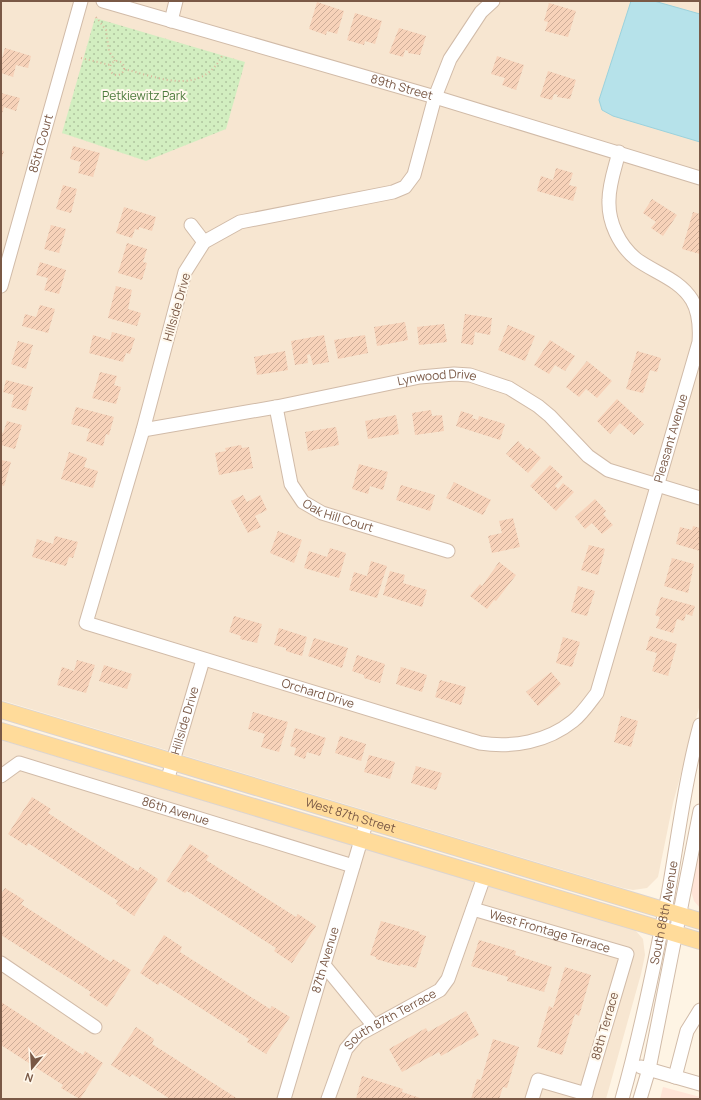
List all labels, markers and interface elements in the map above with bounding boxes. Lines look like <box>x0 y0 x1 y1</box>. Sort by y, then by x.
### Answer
street label: 89th Street <box>369 70 435 104</box>
park label: Petkiewitz Park <box>102 87 187 104</box>
street label: 85th Court <box>24 112 57 175</box>
street label: Hillside Drive <box>159 271 194 343</box>
street label: Lynwood Drive <box>396 365 479 390</box>
street label: Pleasant Avenue <box>650 392 692 485</box>
street label: Oak Hill Court <box>299 494 376 536</box>
street label: Orchard Drive <box>280 674 357 712</box>
street label: Hillside Drive <box>166 684 203 757</box>
street label: 86th Avenue <box>140 792 212 829</box>
street label: West 87th Street <box>303 793 398 837</box>
street label: South 88th Avenue <box>645 860 682 966</box>
street label: West Frontage Terrace <box>487 905 612 957</box>
street label: 87th Avenue <box>307 925 343 995</box>
street label: South 87th Terrace <box>340 985 439 1053</box>
street label: 88th Terrace <box>587 990 622 1062</box>
north arrow <box>12 1048 52 1088</box>
text: N <box>23 1070 35 1086</box>

